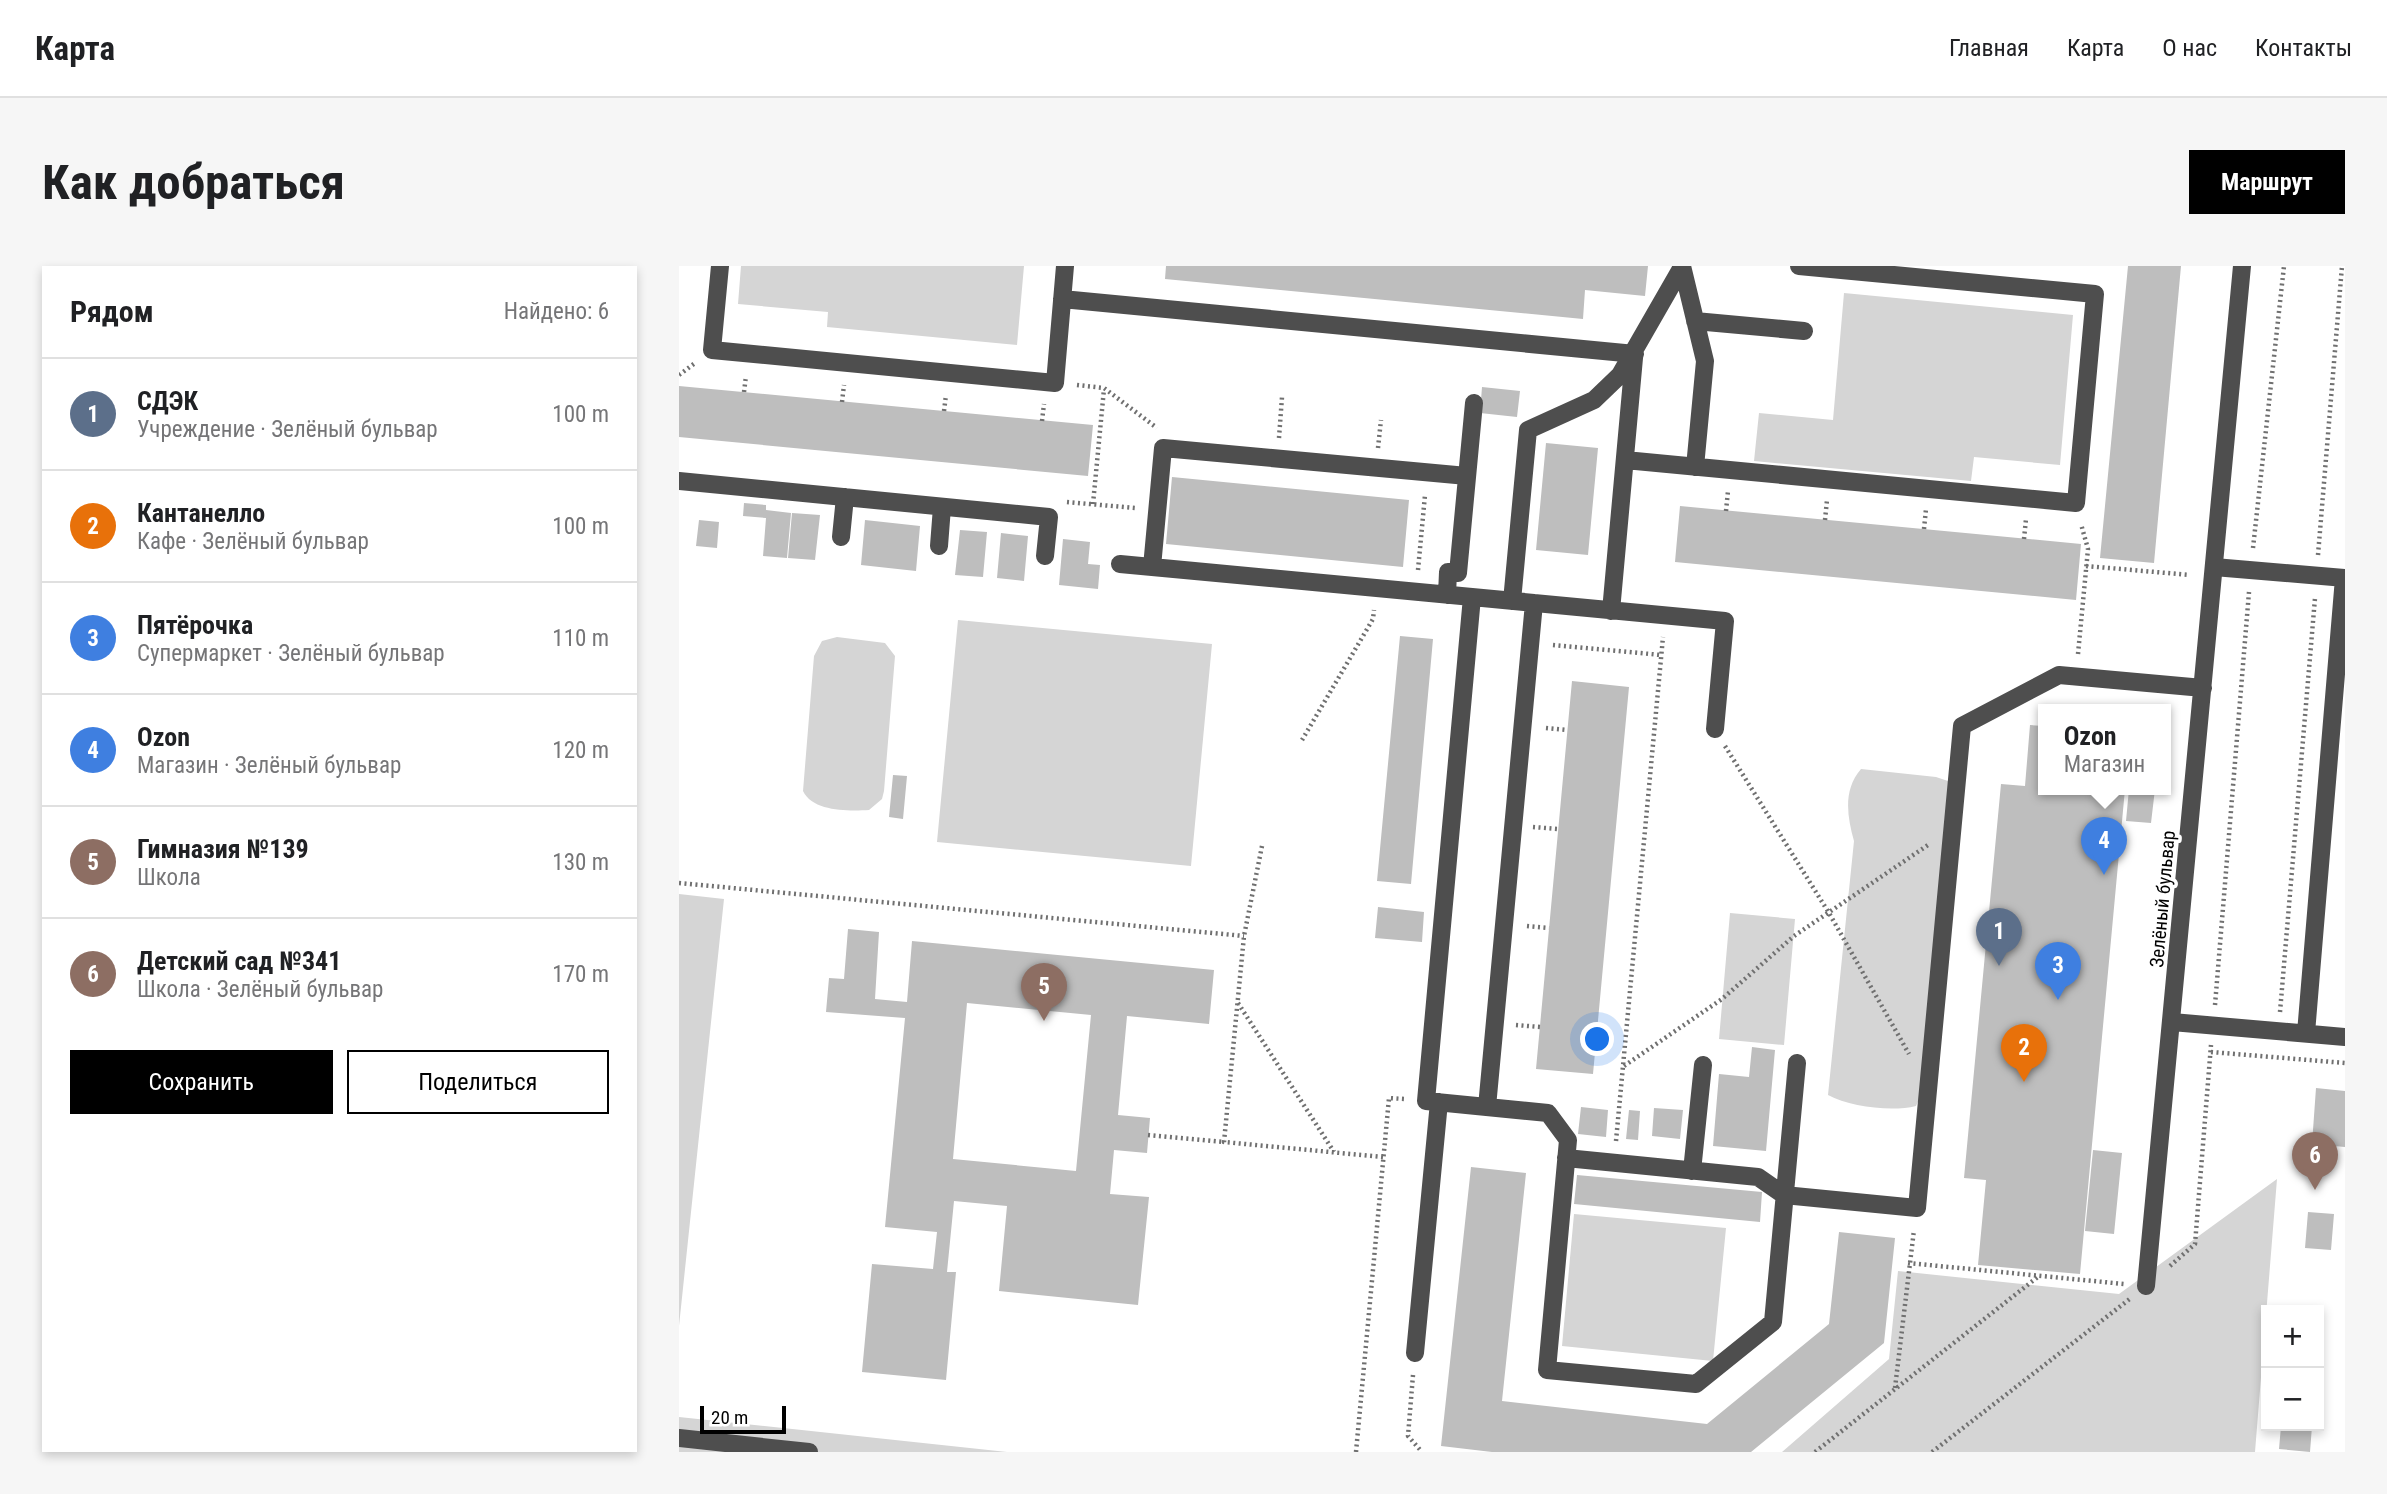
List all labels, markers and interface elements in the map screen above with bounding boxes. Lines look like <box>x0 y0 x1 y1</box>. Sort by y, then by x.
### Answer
text: Карта <box>35 29 115 68</box>
text: Главная <box>1949 34 2029 62</box>
text: Карта <box>2067 34 2124 62</box>
text: О нас <box>2162 34 2217 62</box>
text: Контакты <box>2255 34 2352 62</box>
button: Маршрут <box>2189 150 2345 214</box>
text: Как добраться <box>42 154 345 211</box>
text: Рядом <box>70 294 154 329</box>
text: Найдено: 6 <box>504 298 609 325</box>
text: СДЭК <box>137 386 198 416</box>
text: 1 <box>87 401 99 428</box>
text: 100 m <box>552 401 609 428</box>
text: Учреждение · Зелёный бульвар <box>137 416 438 443</box>
text: Кантанелло <box>137 498 265 528</box>
text: 2 <box>87 513 99 540</box>
text: 100 m <box>552 513 609 540</box>
text: Кафе · Зелёный бульвар <box>137 528 369 555</box>
text: Пятёрочка <box>137 610 253 640</box>
text: 3 <box>87 625 99 652</box>
text: 110 m <box>552 625 609 652</box>
text: Супермаркет · Зелёный бульвар <box>137 640 445 667</box>
popup <box>2038 704 2171 795</box>
text: Ozon <box>2064 721 2117 751</box>
text: Ozon <box>137 722 190 752</box>
text: 4 <box>87 737 99 764</box>
text: 120 m <box>552 737 609 764</box>
text: Магазин <box>2064 751 2145 778</box>
text: Магазин · Зелёный бульвар <box>137 752 401 779</box>
pin: 4 <box>2081 817 2127 875</box>
street label: Зелёный бульвар <box>2145 830 2180 969</box>
text: Гимназия №139 <box>137 834 309 864</box>
text: 5 <box>87 849 99 876</box>
text: 130 m <box>552 849 609 876</box>
text: Школа <box>137 864 201 891</box>
pin: 1 <box>1976 908 2022 966</box>
pin: 3 <box>2035 942 2081 1000</box>
text: Детский сад №341 <box>137 946 341 976</box>
text: 6 <box>87 961 99 988</box>
text: 170 m <box>552 961 609 988</box>
pin: 5 <box>1021 963 1067 1021</box>
text: Школа · Зелёный бульвар <box>137 976 383 1003</box>
your location <box>1580 1022 1614 1056</box>
pin: 2 <box>2001 1024 2047 1082</box>
button: Сохранить <box>70 1050 333 1114</box>
button: Поделиться <box>347 1050 609 1114</box>
pin: 6 <box>2292 1132 2338 1190</box>
map controls <box>2261 1305 2324 1431</box>
button: + <box>2261 1305 2324 1368</box>
button: − <box>2261 1368 2324 1431</box>
scale bar <box>700 1403 786 1435</box>
text: 20 m <box>711 1406 748 1429</box>

